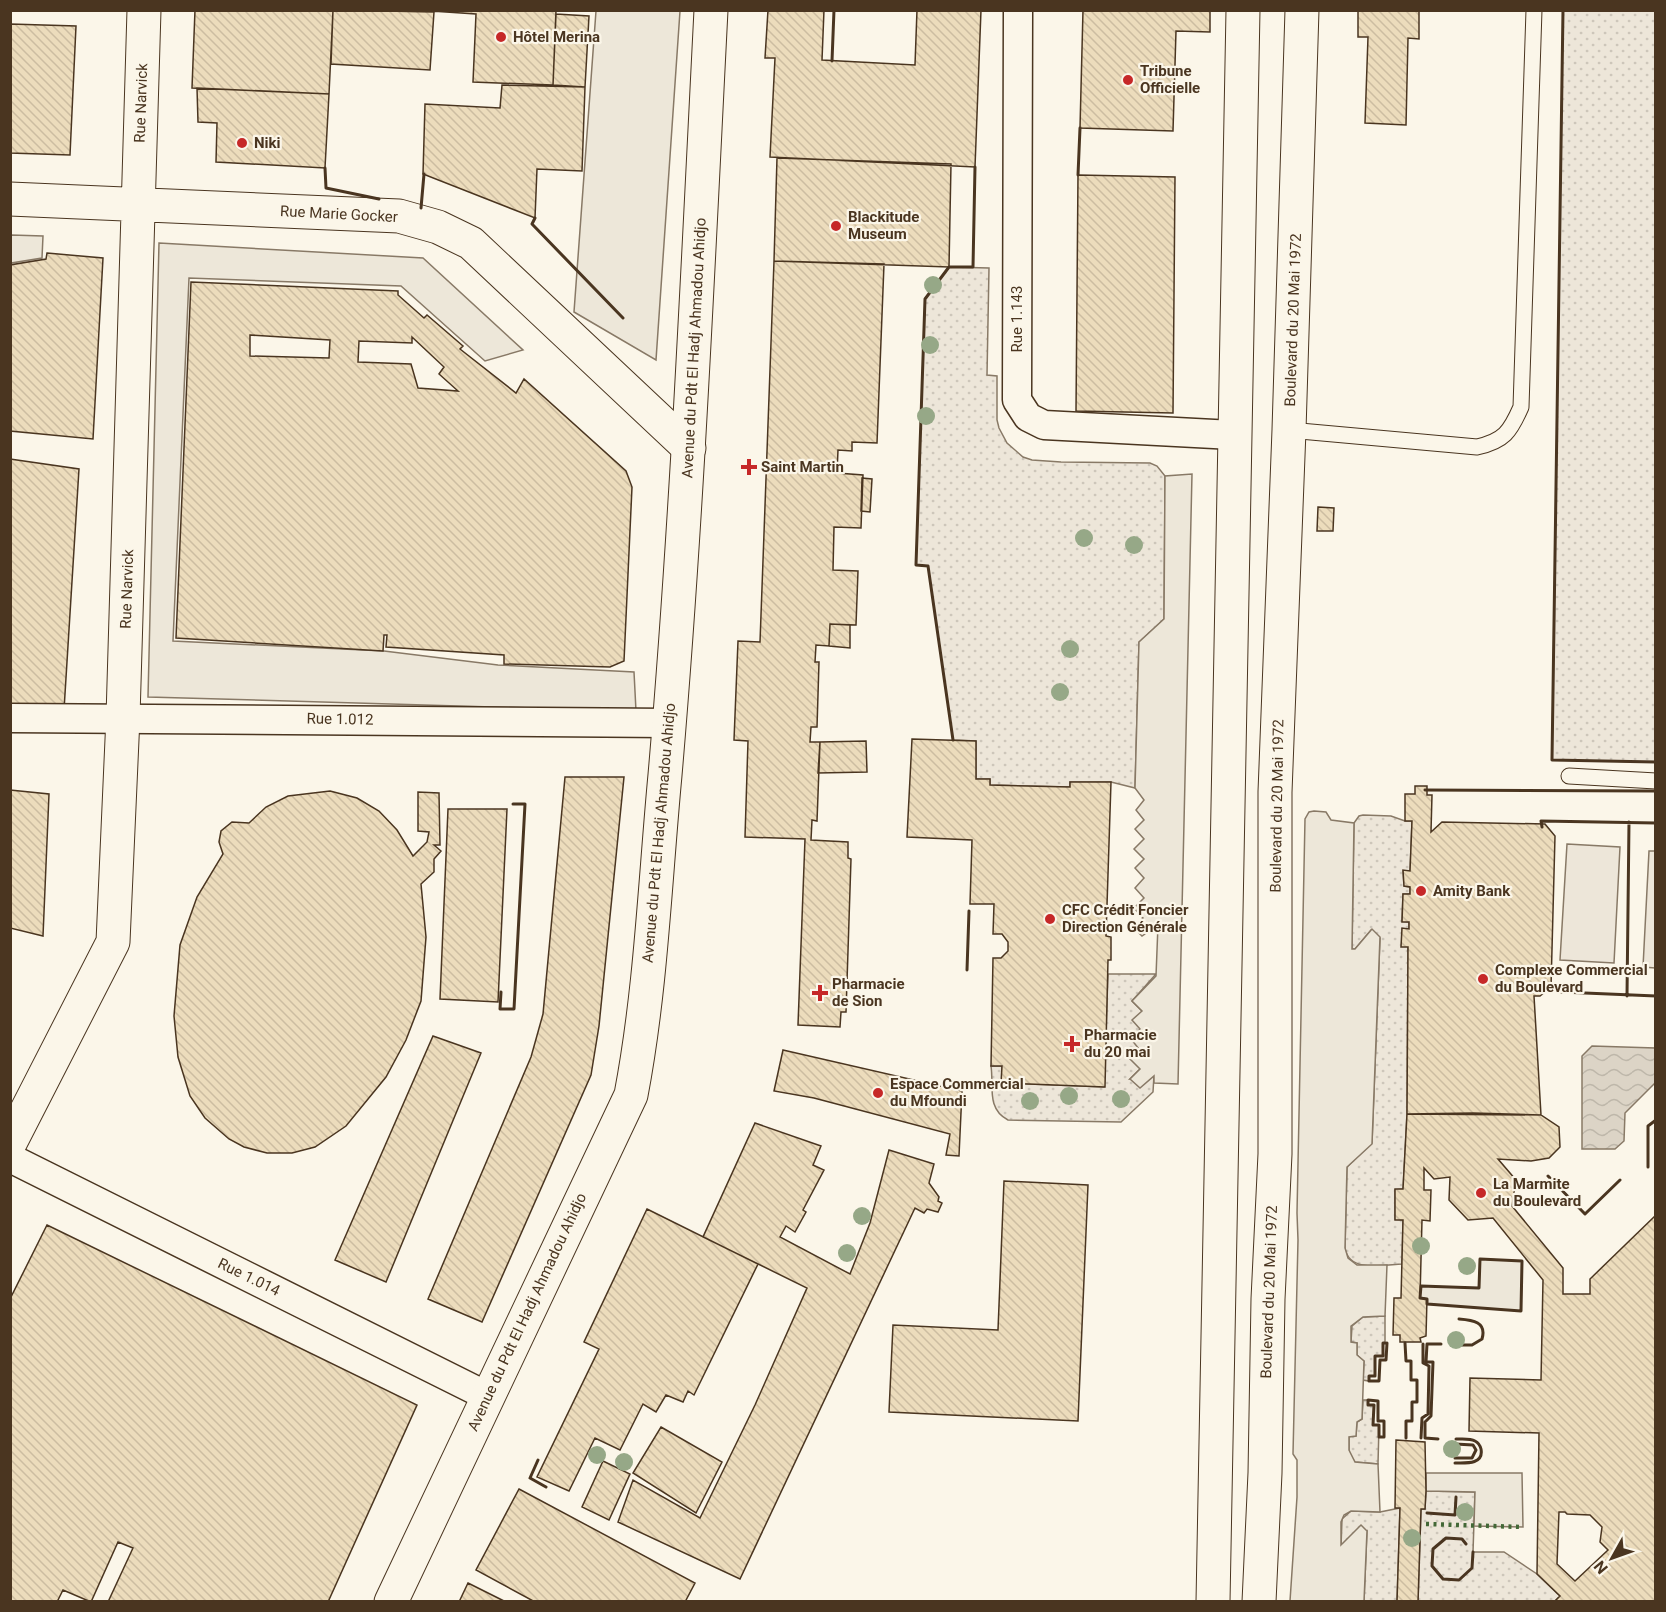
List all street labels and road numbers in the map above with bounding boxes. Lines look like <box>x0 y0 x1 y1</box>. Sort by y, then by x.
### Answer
street label: Rue Narvick <box>131 63 151 143</box>
street label: Rue Marie Gocker <box>280 202 398 226</box>
street label: Avenue du Pdt El Hadj Ahmadou Ahidjo <box>678 217 710 479</box>
street label: Boulevard du 20 Mai 1972 <box>1281 233 1305 407</box>
street label: Rue 1.143 <box>1008 286 1026 352</box>
street label: Rue Narvick <box>117 549 137 629</box>
street label: Avenue du Pdt El Hadj Ahmadou Ahidjo <box>639 702 679 964</box>
street label: Rue 1.012 <box>306 709 374 729</box>
street label: Boulevard du 20 Mai 1972 <box>1266 719 1288 893</box>
street label: Avenue du Pdt El Hadj Ahmadou Ahidjo <box>464 1190 590 1434</box>
street label: Boulevard du 20 Mai 1972 <box>1257 1205 1281 1379</box>
street label: Rue 1.014 <box>215 1254 283 1300</box>

